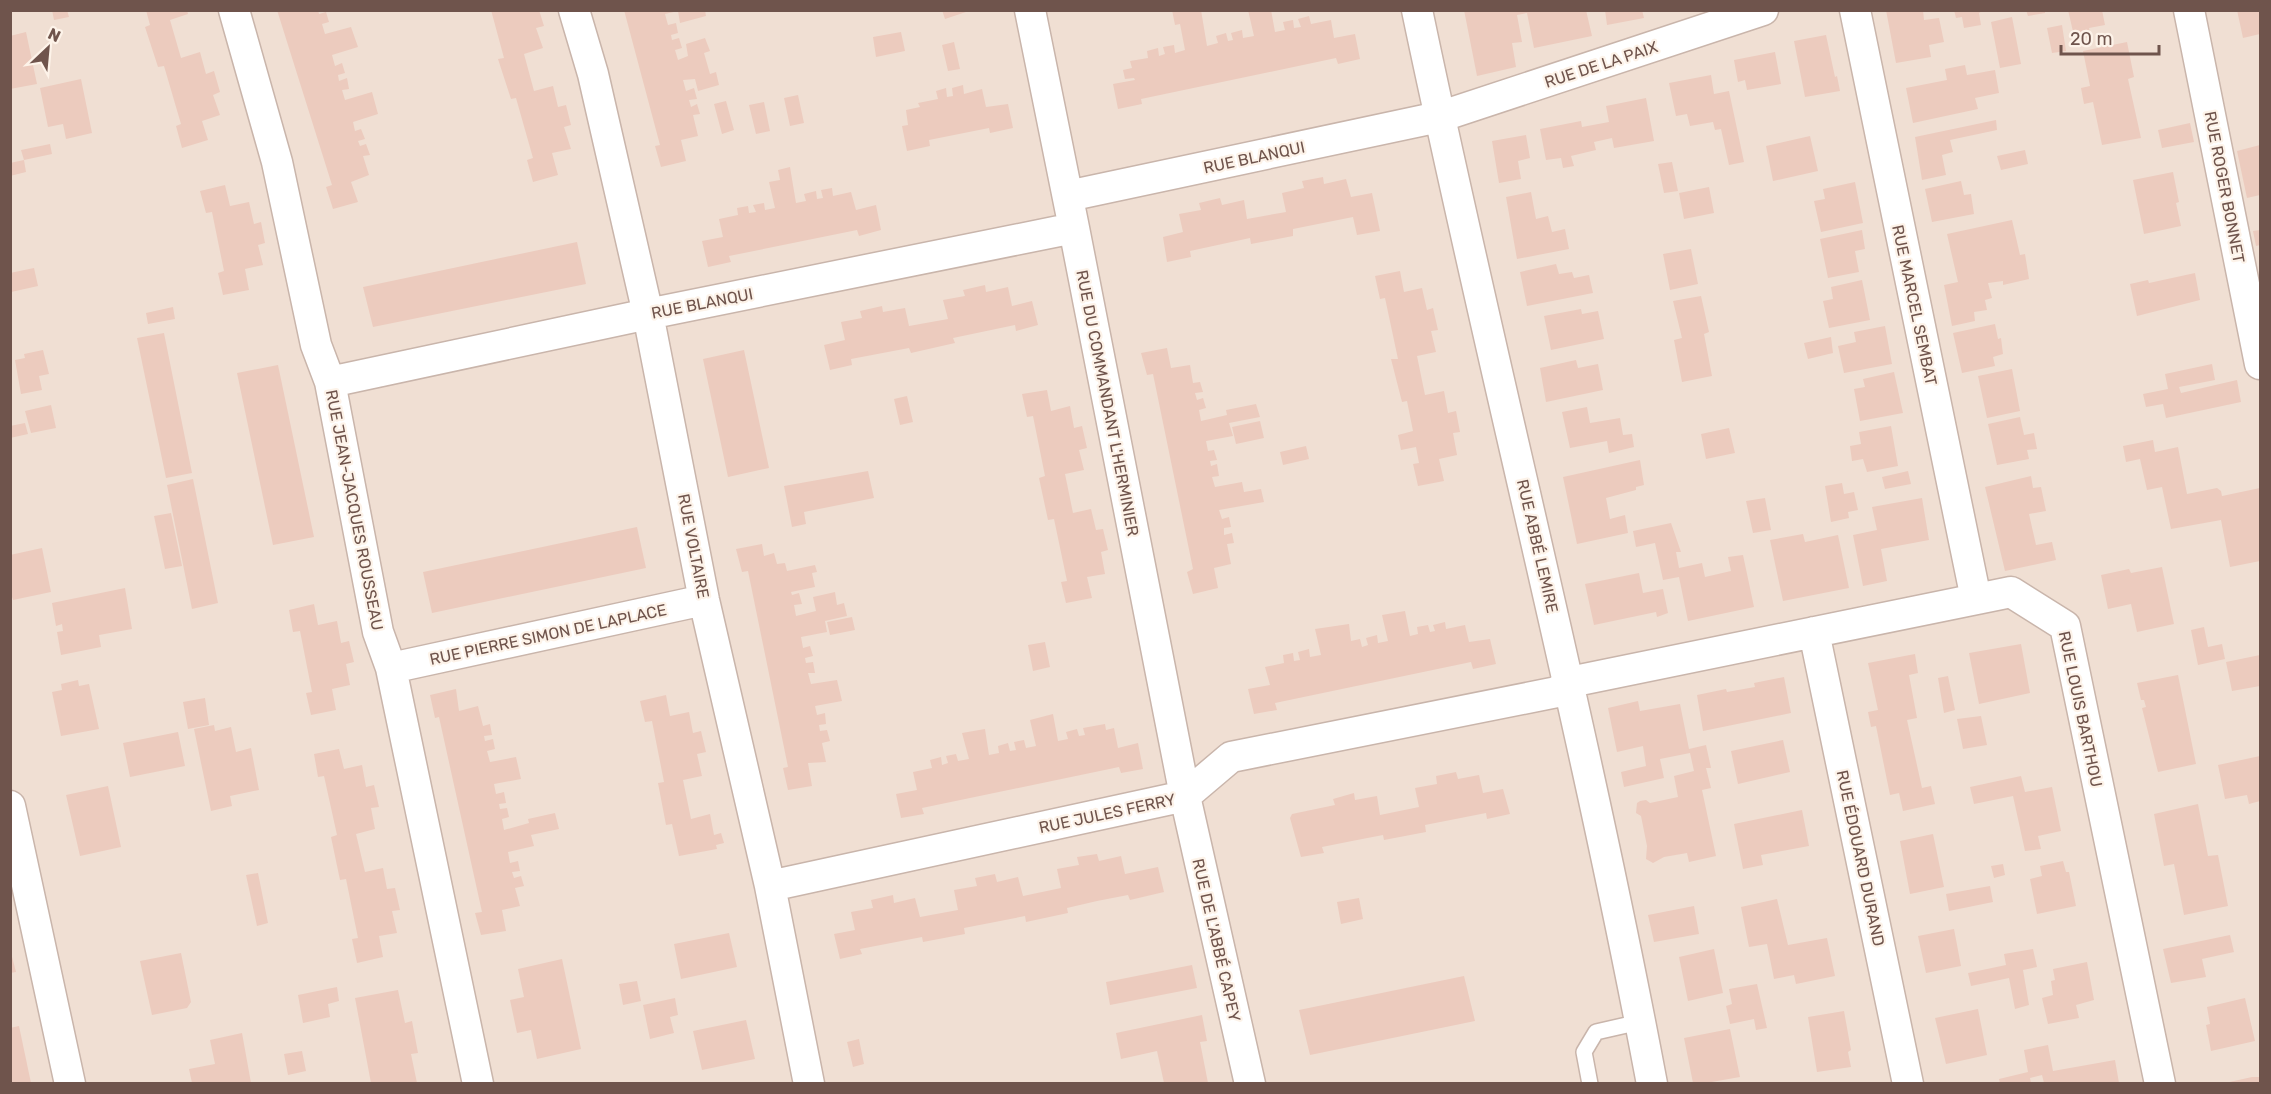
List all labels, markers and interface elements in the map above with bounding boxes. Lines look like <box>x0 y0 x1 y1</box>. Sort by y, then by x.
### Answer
north arrow <box>18 18 78 78</box>
scale bar <box>2061 18 2158 56</box>
text: N <box>45 24 64 46</box>
text: 20 m <box>2070 28 2112 50</box>
street label: RUE DE LA PAIX <box>1542 37 1660 92</box>
street label: RUE ROGER BONNET <box>2200 110 2249 265</box>
street label: RUE BLANQUI <box>1202 137 1307 178</box>
street label: RUE MARCEL SEMBAT <box>1888 223 1941 387</box>
street label: RUE DU COMMANDANT L'HERMINIER <box>1072 268 1143 538</box>
street label: RUE BLANQUI <box>650 284 755 323</box>
street label: RUE JEAN-JACQUES ROUSSEAU <box>322 388 387 632</box>
street label: RUE ABBÉ LEMIRE <box>1513 477 1562 615</box>
street label: RUE VOLTAIRE <box>674 492 713 600</box>
street label: RUE PIERRE SIMON DE LAPLACE <box>428 600 668 669</box>
street label: RUE LOUIS BARTHOU <box>2055 629 2106 789</box>
street label: RUE ÉDOUARD DURAND <box>1833 768 1888 948</box>
street label: RUE JULES FERRY <box>1037 790 1177 837</box>
street label: RUE DE L'ABBÉ CAPEY <box>1188 857 1245 1024</box>

